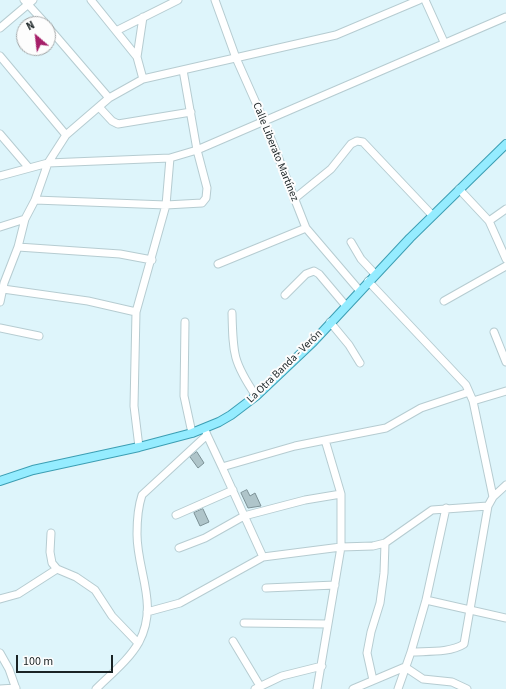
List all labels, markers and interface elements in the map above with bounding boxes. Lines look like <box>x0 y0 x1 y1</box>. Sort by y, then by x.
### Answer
north arrow <box>16 16 56 56</box>
text: N <box>24 18 37 34</box>
street label: Calle Liberato Martínez <box>249 101 301 203</box>
street label: La Otra Banda - Verón <box>245 328 325 406</box>
scale bar <box>18 647 115 673</box>
text: 100 m <box>23 653 53 670</box>

